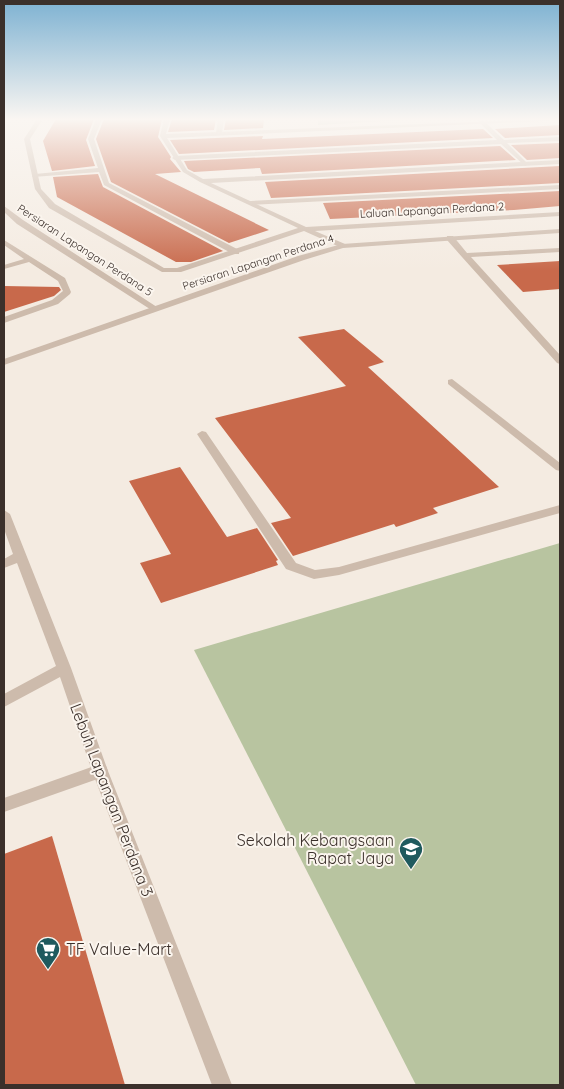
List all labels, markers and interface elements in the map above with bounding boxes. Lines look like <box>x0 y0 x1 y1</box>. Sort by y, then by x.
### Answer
street label: Laluan Lapangan Perdana 2 <box>360 199 504 221</box>
street label: Persiaran Lapangan Perdana 5 <box>15 201 155 299</box>
street label: Persiaran Lapangan Perdana 4 <box>181 231 336 293</box>
street label: Lebuh Lapangan Perdana 3 <box>66 701 158 899</box>
place label: Sekolah Kebangsaan Rapat Jaya <box>237 830 394 868</box>
school or university icon: Sekolah Kebangsaan Rapat Jaya <box>398 836 424 870</box>
supermarket icon: TF Value-Mart <box>35 936 61 970</box>
place label: TF Value-Mart <box>66 939 172 959</box>

